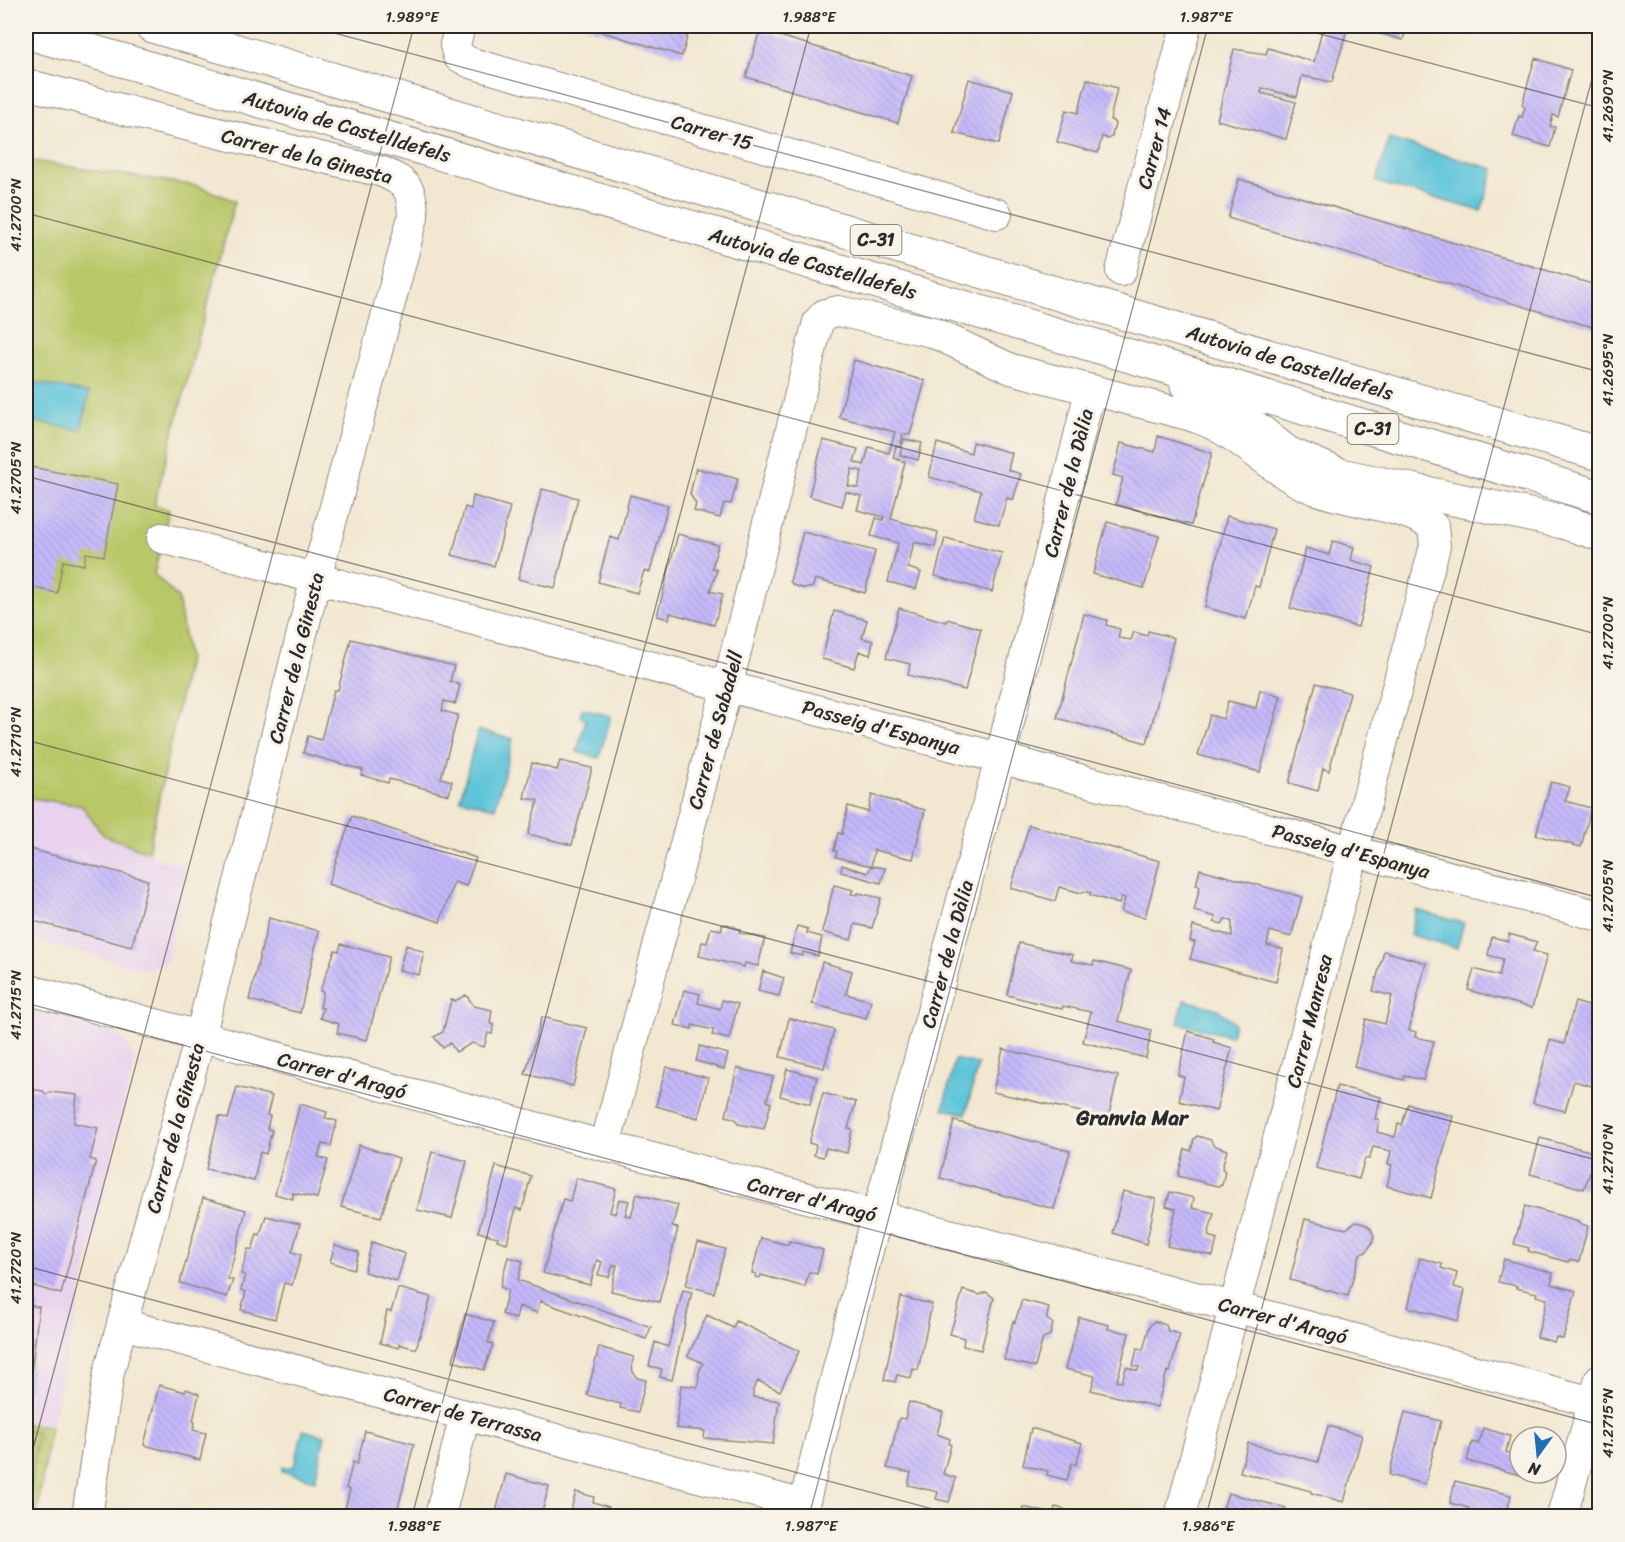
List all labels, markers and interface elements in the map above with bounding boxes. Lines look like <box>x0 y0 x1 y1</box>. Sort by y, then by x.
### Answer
text: 1.989°E <box>385 4 440 30</box>
text: 1.988°E <box>782 4 837 30</box>
text: 1.987°E <box>1180 4 1234 30</box>
text: 41.2690°N <box>1595 69 1621 143</box>
street label: Autovia de Castelldefels <box>238 80 456 173</box>
street label: Carrer 14 <box>1127 103 1182 193</box>
street label: Carrer 15 <box>667 104 757 161</box>
street label: Carrer de la Ginesta <box>218 118 396 195</box>
text: 41.2700°N <box>3 178 29 252</box>
street label: Autovia de Castelldefels <box>704 217 922 310</box>
road number: C-31 <box>850 225 902 255</box>
street label: Autovia de Castelldefels <box>1181 314 1399 411</box>
text: 41.2695°N <box>1595 333 1621 406</box>
street label: Carrer de la Dàlia <box>1033 405 1104 561</box>
road number: C-31 <box>1348 414 1398 444</box>
text: 41.2705°N <box>3 441 29 515</box>
street label: Carrer de la Ginesta <box>258 569 335 747</box>
text: 41.2700°N <box>1595 596 1621 670</box>
street label: Carrer de Sabadell <box>677 646 754 813</box>
street label: Passeig d'Espanya <box>798 690 964 766</box>
text: 41.2710°N <box>3 706 29 777</box>
street label: Passeig d'Espanya <box>1268 814 1434 890</box>
text: 41.2705°N <box>1595 859 1621 933</box>
street label: Carrer de la Dàlia <box>911 876 984 1032</box>
street label: Carrer Manresa <box>1276 950 1343 1092</box>
text: 41.2715°N <box>3 969 29 1040</box>
street label: Carrer de la Ginesta <box>136 1039 215 1217</box>
street label: Carrer d'Aragó <box>273 1041 411 1110</box>
district label: Granvia Mar <box>1075 1099 1190 1137</box>
text: 41.2710°N <box>1595 1123 1621 1194</box>
street label: Carrer d'Aragó <box>743 1167 881 1233</box>
text: 41.2720°N <box>3 1231 29 1304</box>
street label: Carrer d'Aragó <box>1214 1286 1352 1355</box>
street label: Carrer de Terrassa <box>380 1377 546 1452</box>
text: 41.2715°N <box>1595 1387 1621 1458</box>
north arrow <box>1508 1425 1568 1485</box>
text: N <box>1524 1453 1544 1485</box>
text: 1.988°E <box>387 1513 442 1539</box>
text: 1.987°E <box>785 1513 839 1539</box>
text: 1.986°E <box>1182 1513 1236 1539</box>

